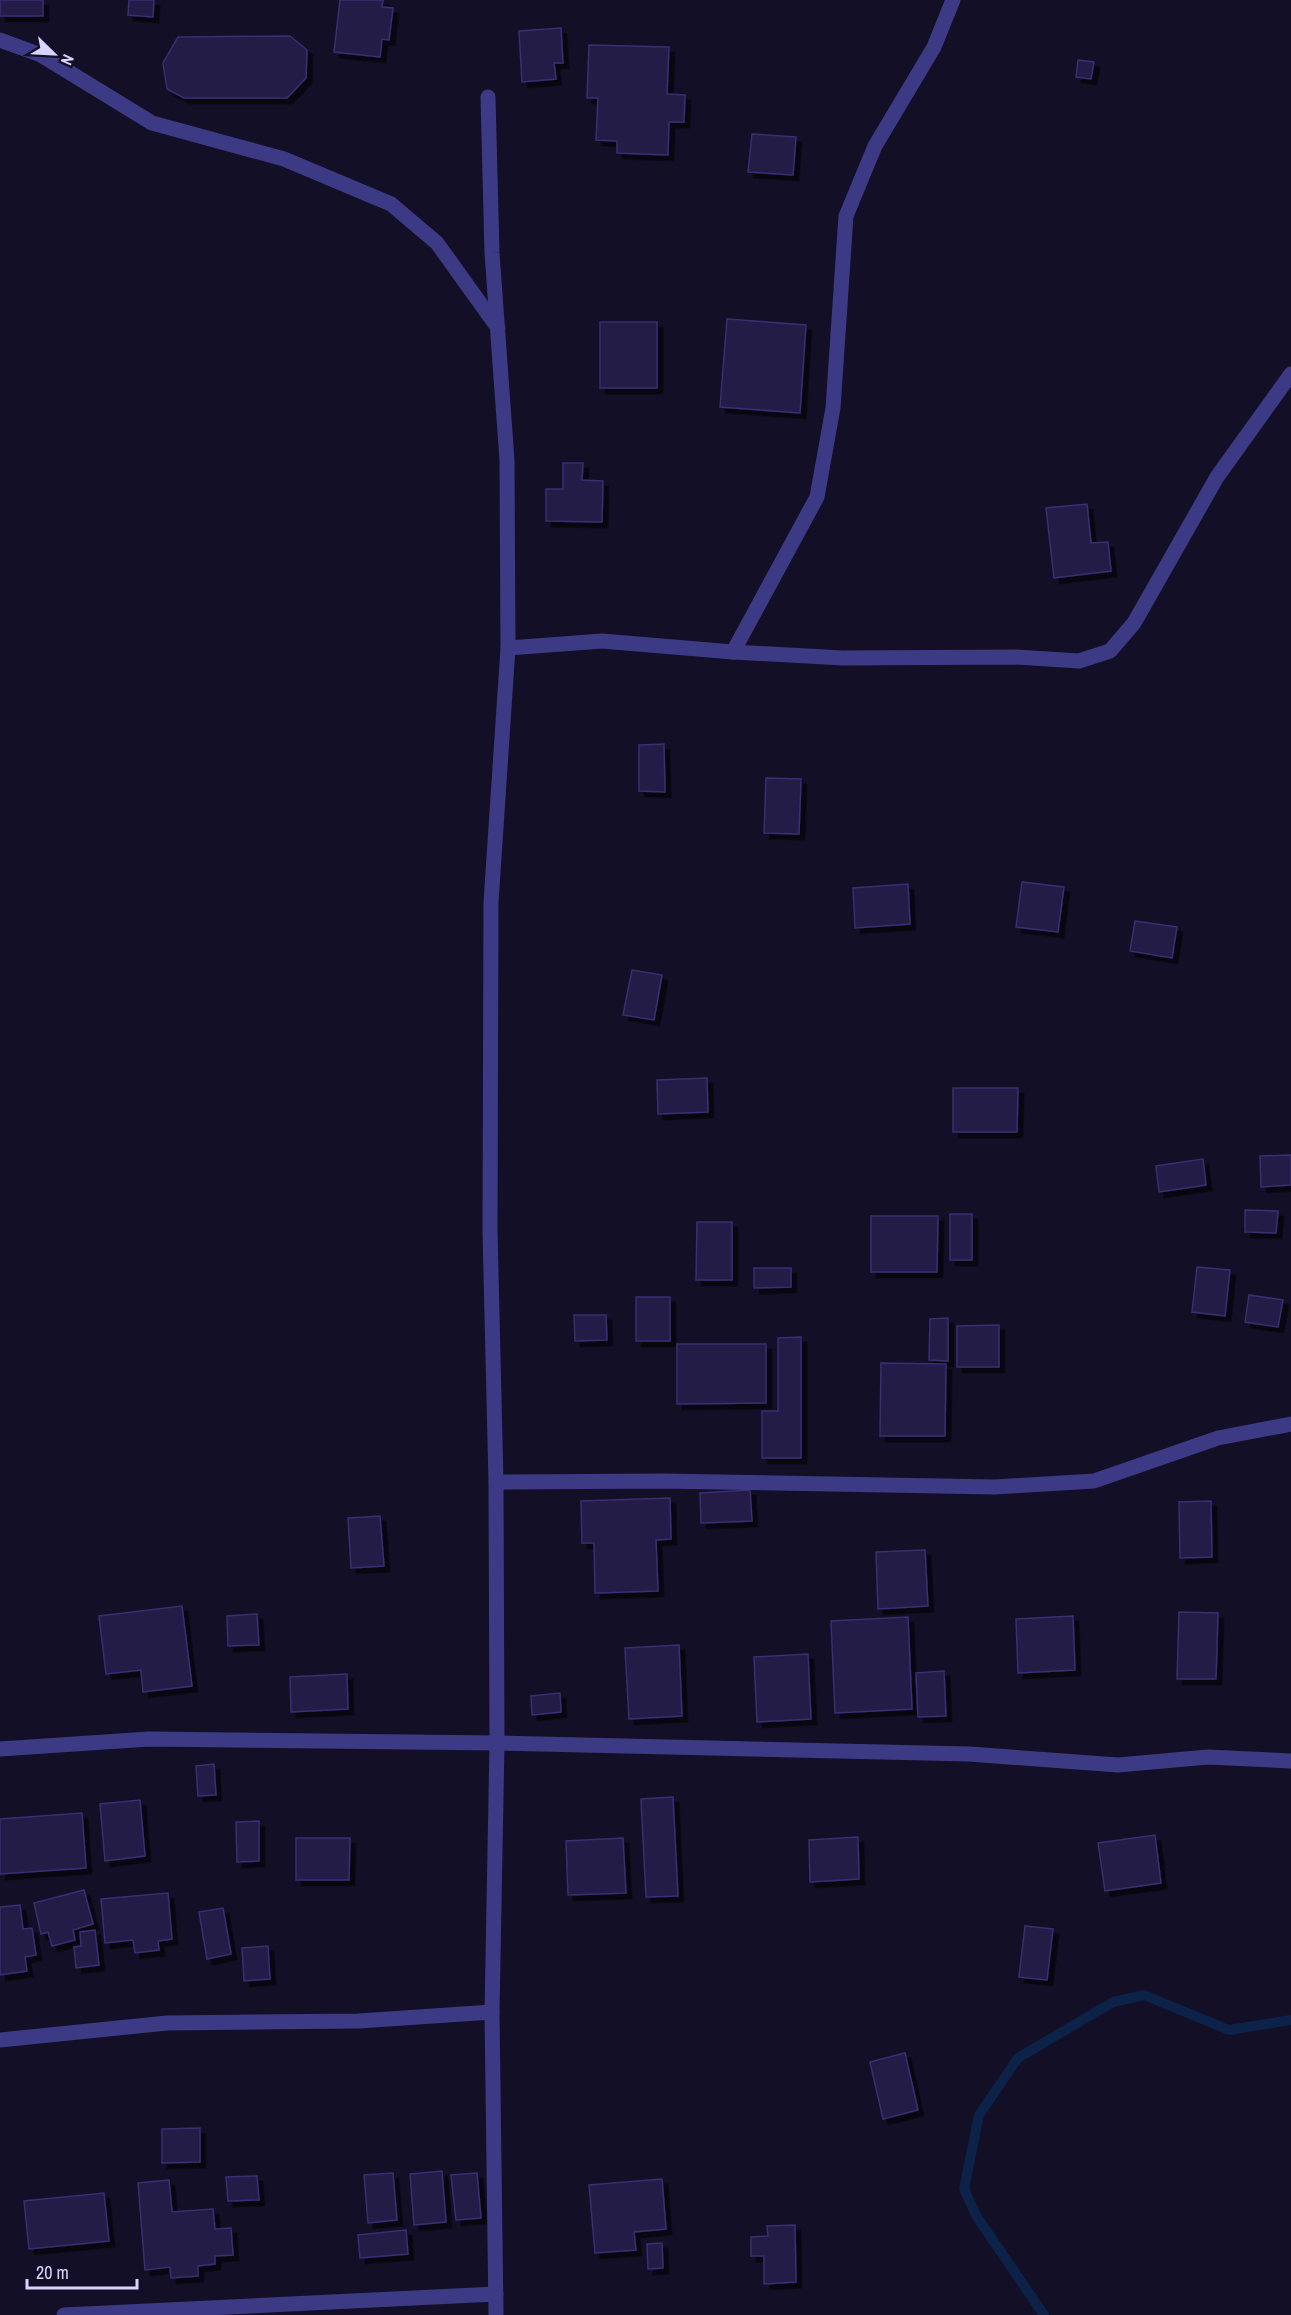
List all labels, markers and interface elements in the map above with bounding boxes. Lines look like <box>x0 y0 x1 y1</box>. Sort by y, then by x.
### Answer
north arrow <box>24 24 84 84</box>
text: N <box>56 51 80 69</box>
scale bar <box>27 2252 136 2290</box>
text: 20 m <box>36 2260 69 2285</box>

